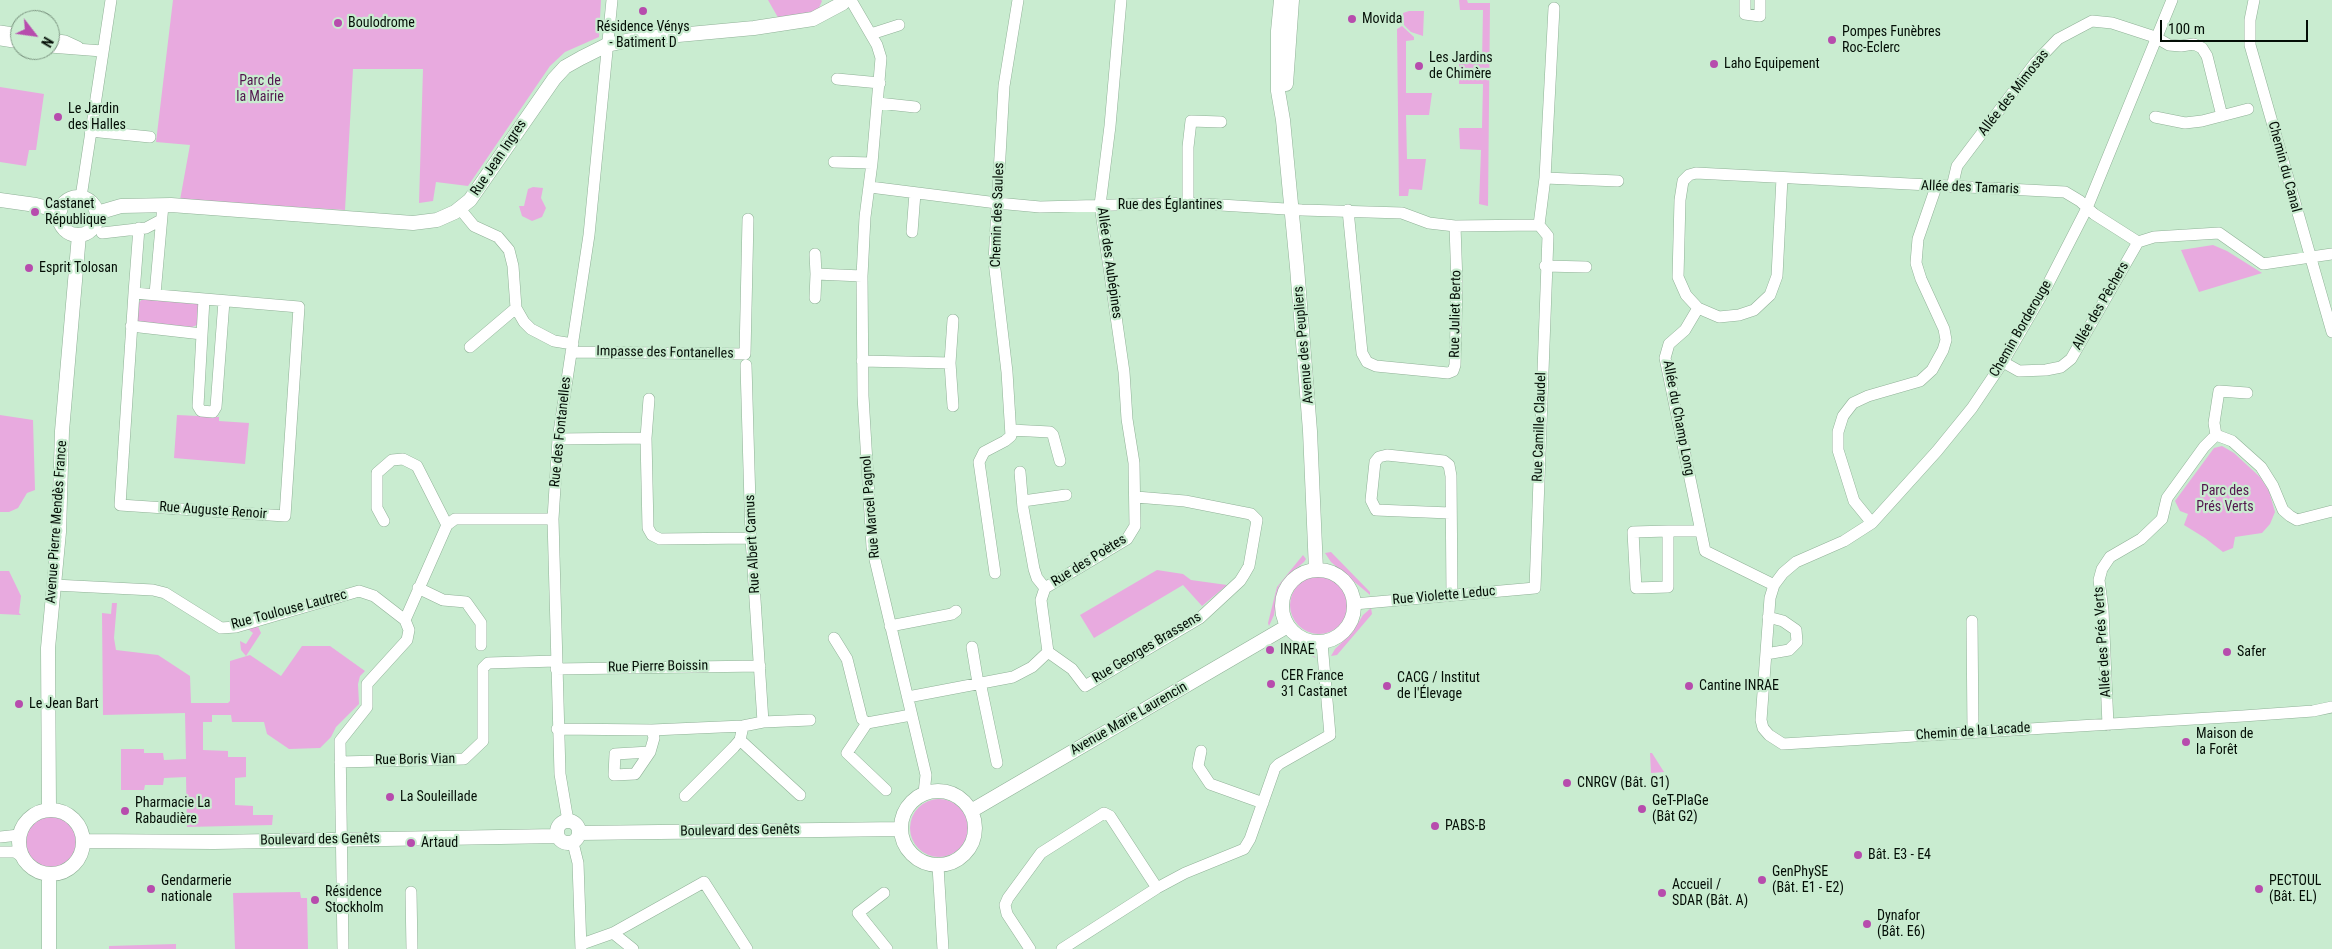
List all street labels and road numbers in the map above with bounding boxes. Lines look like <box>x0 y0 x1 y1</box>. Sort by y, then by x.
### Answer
street label: Allée des Mimosas <box>1975 47 2053 139</box>
street label: Rue Jean Ingres <box>467 117 531 199</box>
street label: Chemin du Canal <box>2264 120 2304 214</box>
street label: Chemin des Saules <box>988 162 1008 268</box>
street label: Allée des Tamaris <box>1921 178 2019 198</box>
street label: Rue des Églantines <box>1118 197 1222 213</box>
street label: Allée des Aubépines <box>1093 206 1125 320</box>
street label: Allée des Pêchers <box>2069 259 2133 353</box>
street label: Rue Juliet Berto <box>1447 270 1465 358</box>
street label: Chemin Borderouge <box>1987 278 2055 380</box>
street label: Avenue des Peupliers <box>1290 285 1318 405</box>
street label: Impasse des Fontanelles <box>596 343 734 363</box>
street label: Allée du Champ Long <box>1659 359 1697 477</box>
street label: Rue Camille Claudel <box>1530 372 1550 482</box>
street label: Rue des Fontanelles <box>547 376 575 488</box>
street label: Avenue Pierre Mendès France <box>43 440 71 604</box>
street label: Rue Marcel Pagnol <box>858 455 884 559</box>
street label: Rue Albert Camus <box>742 494 764 594</box>
street label: Rue Auguste Renoir <box>159 499 267 523</box>
street label: Rue des Poètes <box>1048 531 1130 591</box>
street label: Rue Violette Leduc <box>1392 583 1496 609</box>
street label: Rue Toulouse Lautrec <box>229 586 349 634</box>
street label: Allée des Prés Verts <box>2091 586 2115 698</box>
street label: Rue Georges Brassens <box>1090 609 1204 687</box>
street label: Rue Pierre Boissin <box>608 658 708 676</box>
street label: Avenue Marie Laurencin <box>1068 679 1190 759</box>
street label: Chemin de la Lacade <box>1915 720 2031 744</box>
street label: Rue Boris Vian <box>375 751 455 769</box>
street label: Boulevard des Genêts <box>680 822 800 840</box>
street label: Boulevard des Genêts <box>260 831 380 849</box>

